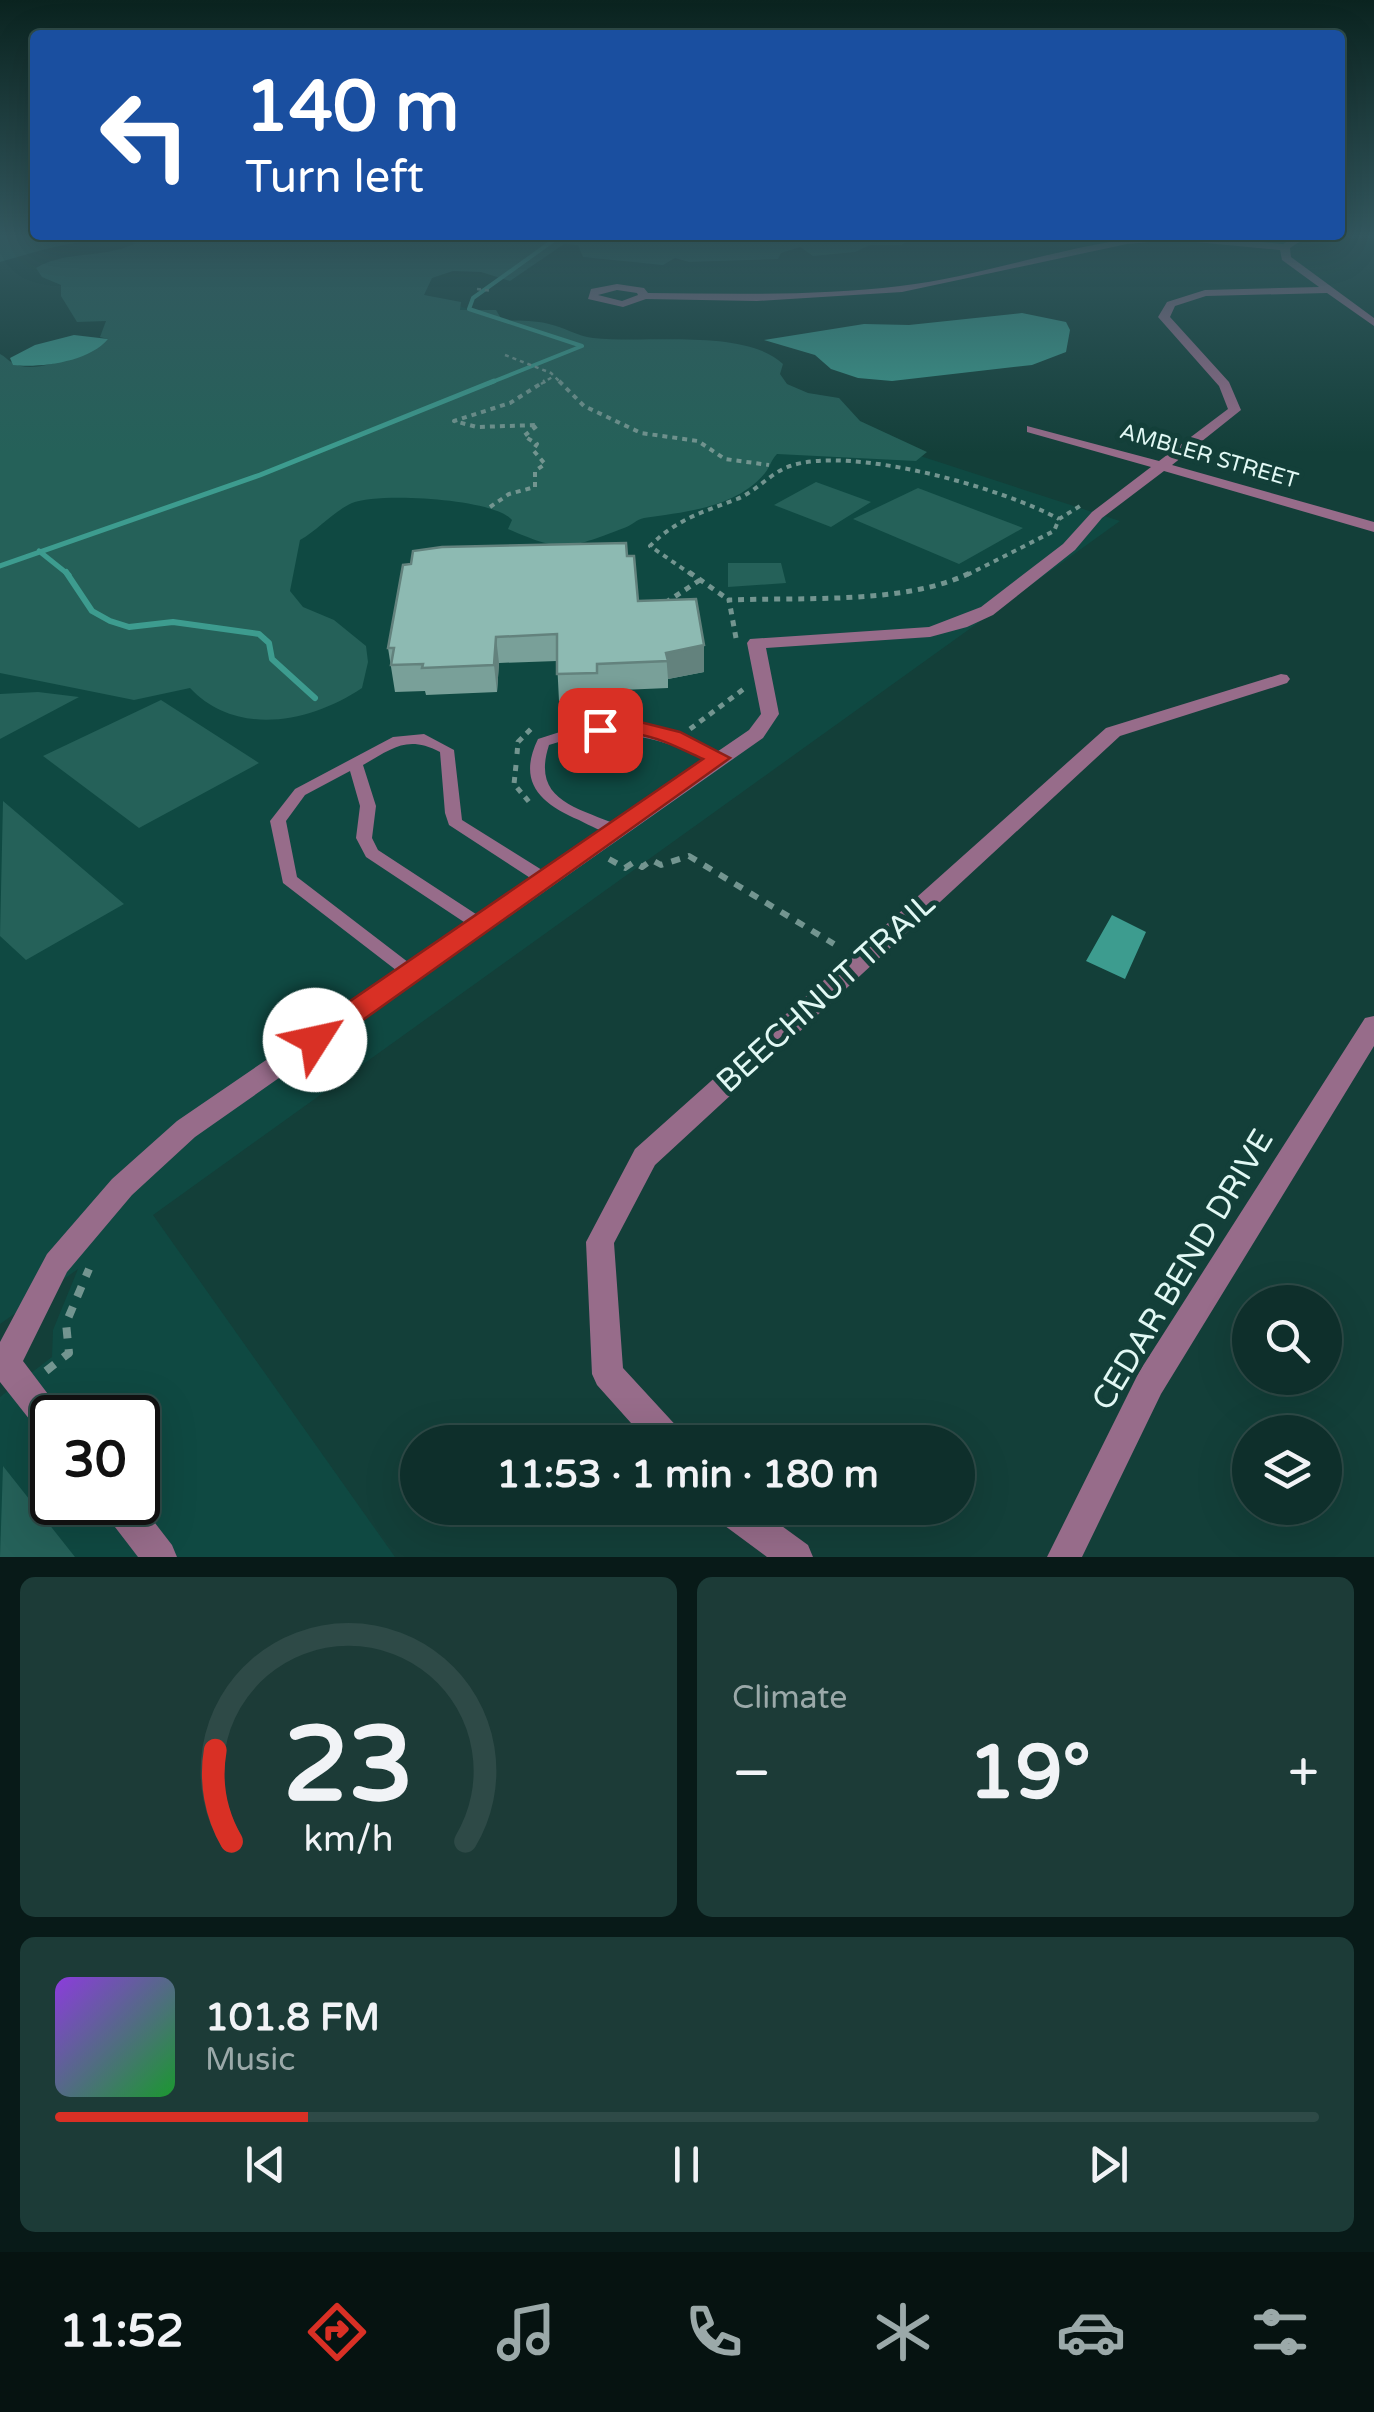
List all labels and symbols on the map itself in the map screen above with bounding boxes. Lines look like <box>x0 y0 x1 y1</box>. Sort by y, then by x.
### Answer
street label: AMBLER STREET <box>1117 418 1302 494</box>
pin <box>558 688 643 773</box>
street label: BEECHNUT TRAIL <box>709 885 943 1101</box>
position arrow <box>263 988 367 1092</box>
street label: CEDAR BEND DRIVE <box>1084 1123 1282 1417</box>
speed limit sign: 30 <box>30 1395 160 1525</box>

